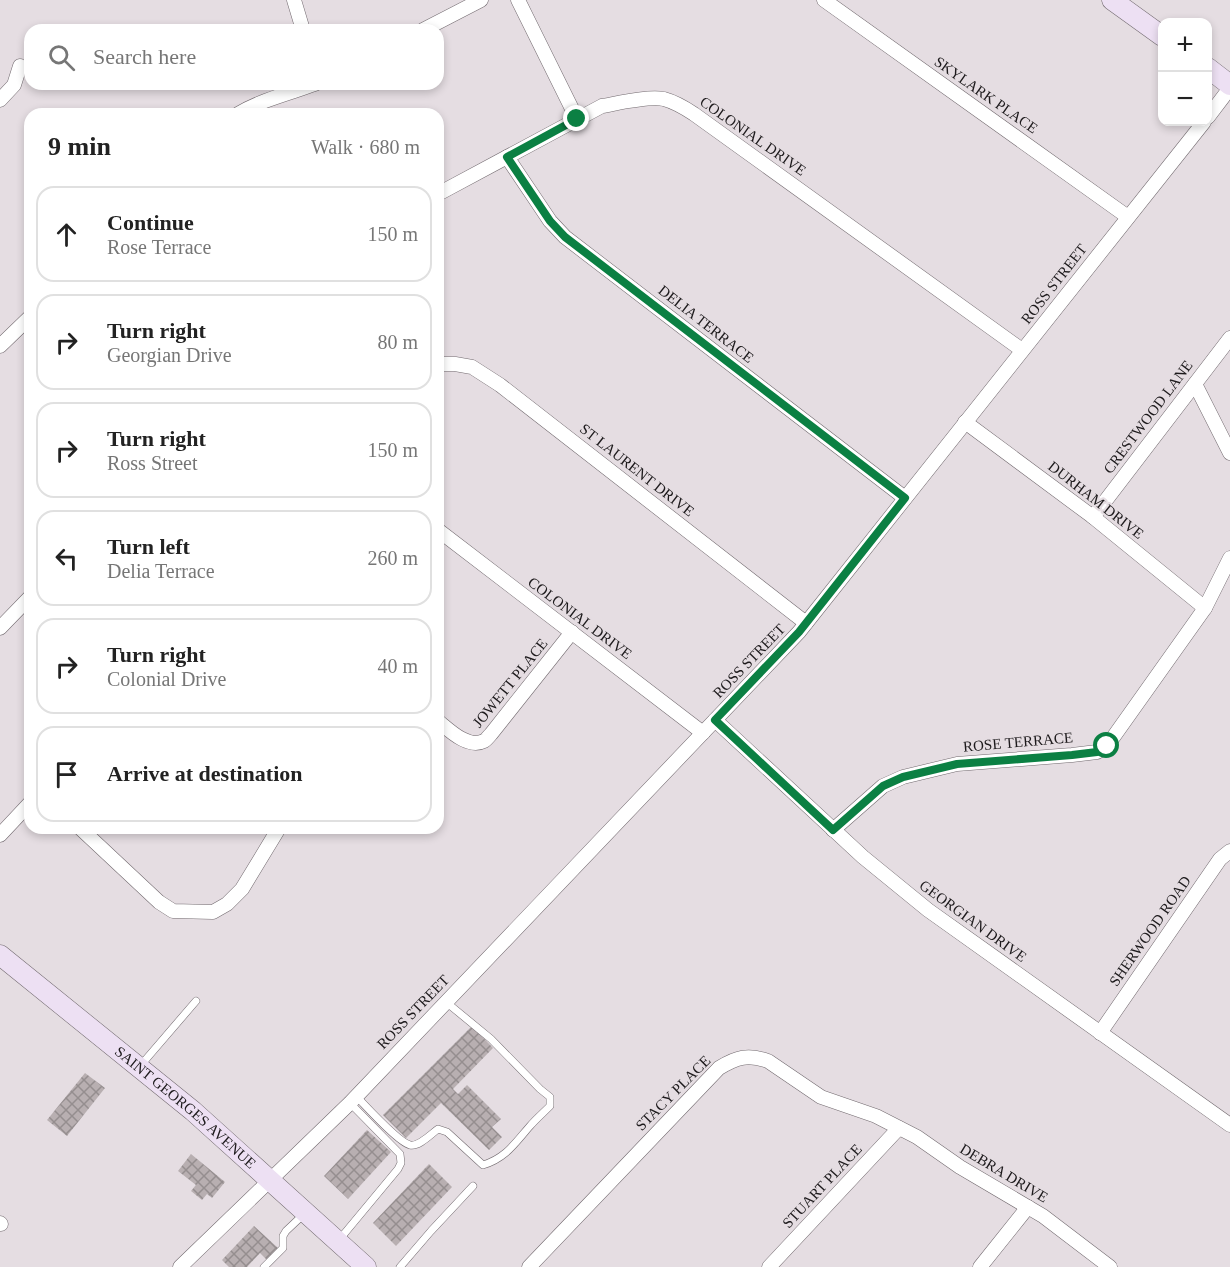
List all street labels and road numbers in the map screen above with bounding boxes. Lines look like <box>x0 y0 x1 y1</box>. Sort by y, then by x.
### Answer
street label: SKYLARK PLACE <box>931 53 1041 137</box>
street label: COLONIAL DRIVE <box>697 93 809 179</box>
street label: ROSS STREET <box>1018 241 1090 327</box>
street label: DELIA TERRACE <box>655 282 757 366</box>
street label: CRESTWOOD LANE <box>1100 357 1196 477</box>
street label: ST LAURENT DRIVE <box>577 421 697 519</box>
street label: DURHAM DRIVE <box>1045 458 1147 542</box>
street label: COLONIAL DRIVE <box>525 574 635 662</box>
street label: ROSS STREET <box>710 621 788 701</box>
street label: JOWETT PLACE <box>469 635 551 731</box>
street label: ROSE TERRACE <box>962 729 1074 755</box>
street label: SHERWOOD ROAD <box>1106 873 1194 989</box>
street label: GEORGIAN DRIVE <box>917 877 1029 965</box>
street label: ROSS STREET <box>374 972 452 1052</box>
street label: SAINT GEORGES AVENUE <box>112 1043 259 1172</box>
street label: STACY PLACE <box>632 1052 714 1134</box>
street label: DEBRA DRIVE <box>957 1140 1051 1206</box>
street label: STUART PLACE <box>779 1141 865 1231</box>

